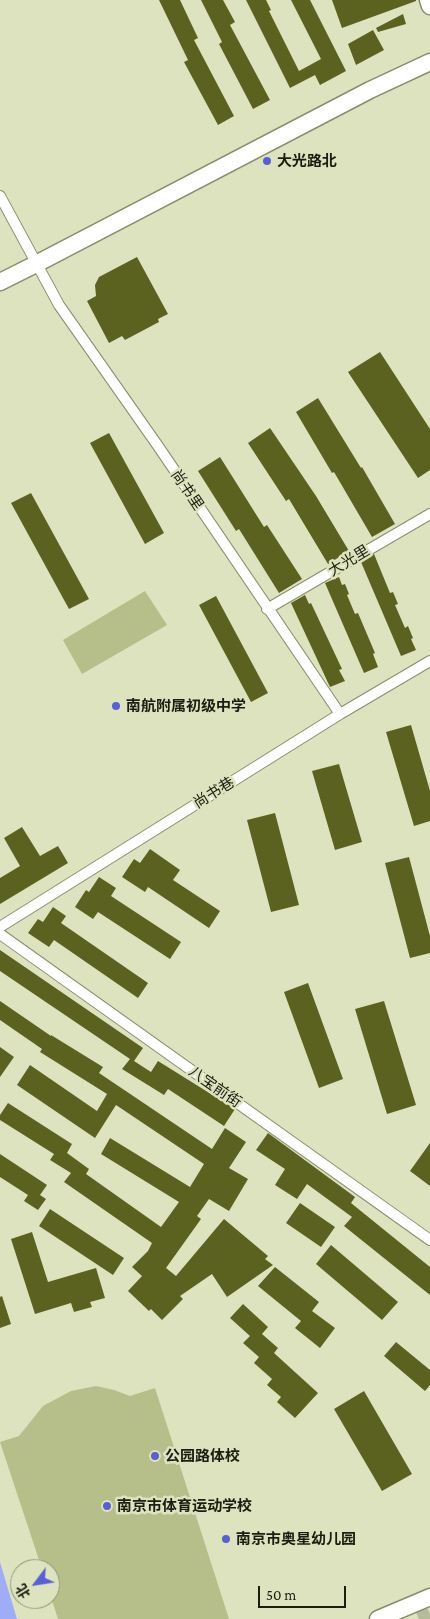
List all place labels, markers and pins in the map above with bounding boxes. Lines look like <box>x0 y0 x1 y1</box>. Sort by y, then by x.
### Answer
place label: 大光路北 <box>277 152 337 170</box>
marker: 大光路北 <box>261 155 273 167</box>
place label: 南航附属初级中学 <box>126 697 246 715</box>
marker: 南航附属初级中学 <box>110 700 122 712</box>
place label: 公园路体校 <box>165 1447 240 1465</box>
marker: 公园路体校 <box>149 1450 161 1462</box>
place label: 南京市体育运动学校 <box>117 1497 252 1515</box>
marker: 南京市体育运动学校 <box>101 1500 113 1512</box>
place label: 南京市奥星幼儿园 <box>236 1530 356 1548</box>
marker: 南京市奥星幼儿园 <box>220 1533 232 1545</box>

